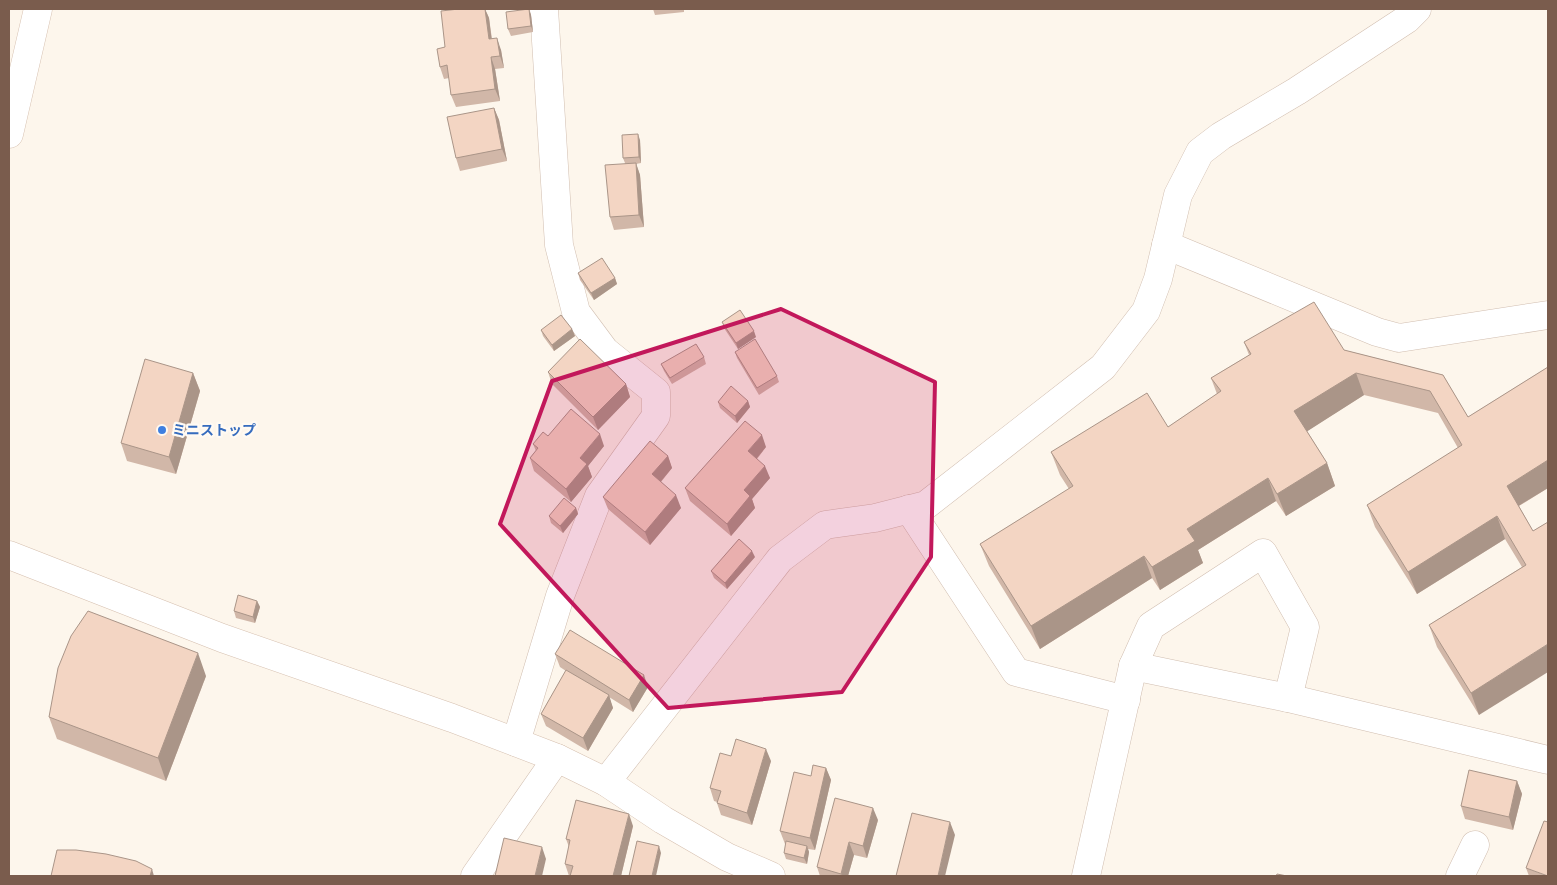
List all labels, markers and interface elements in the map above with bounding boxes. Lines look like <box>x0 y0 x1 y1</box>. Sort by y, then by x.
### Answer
place label: ミニストップ <box>172 422 256 438</box>
marker: ミニストップ <box>156 424 168 436</box>

